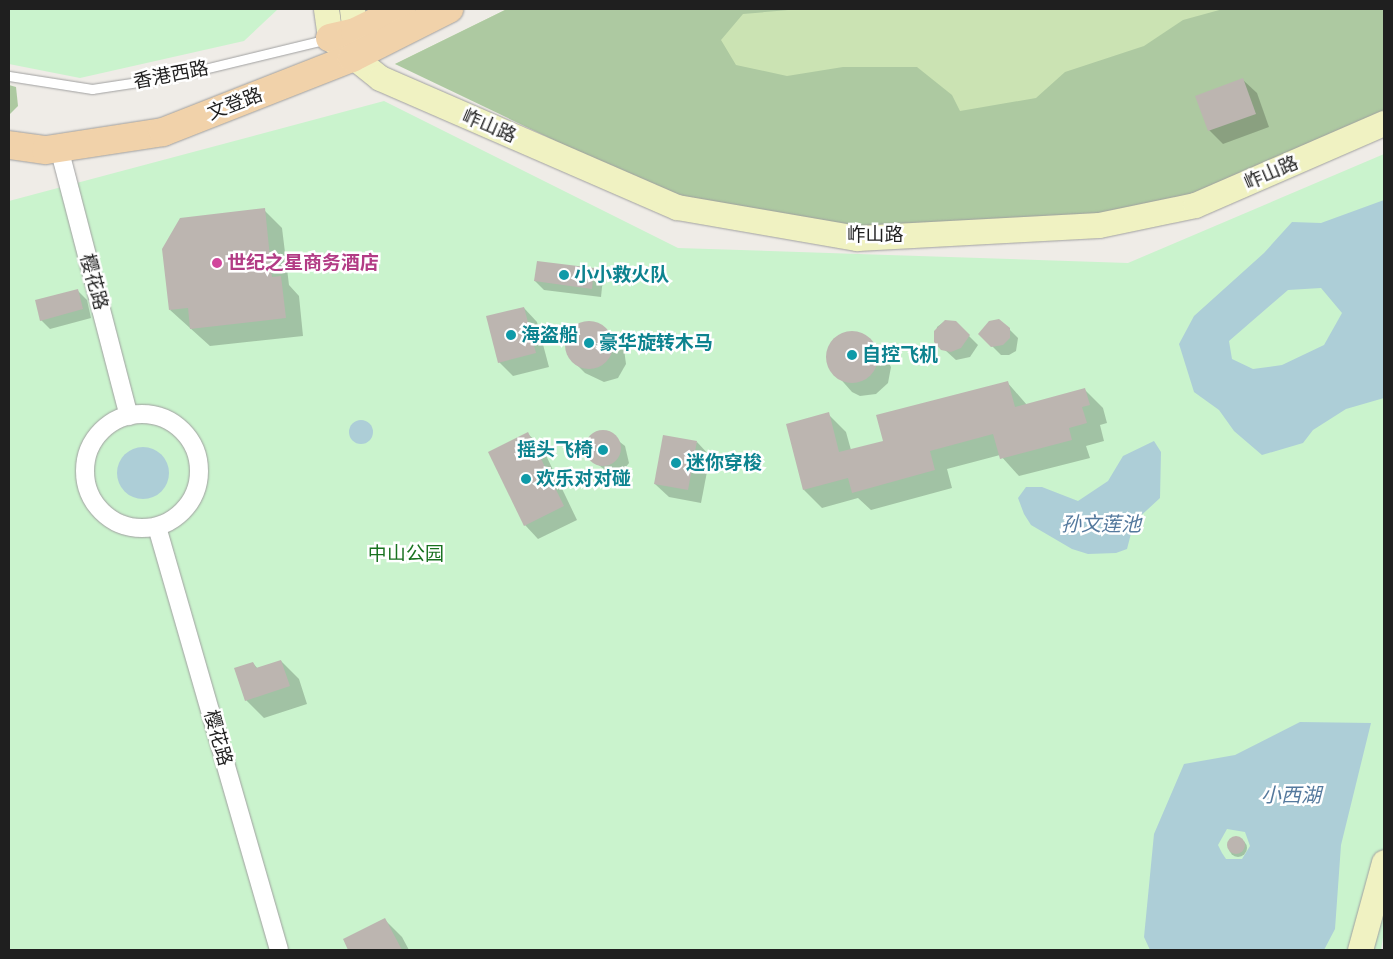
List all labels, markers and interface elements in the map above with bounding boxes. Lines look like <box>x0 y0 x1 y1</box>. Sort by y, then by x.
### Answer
street label: 香港西路 <box>132 57 210 93</box>
street label: 文登路 <box>204 83 266 125</box>
street label: 岞山路 <box>458 104 520 148</box>
street label: 岞山路 <box>1240 151 1302 195</box>
street label: 岞山路 <box>847 224 903 246</box>
street label: 樱花路 <box>76 252 112 312</box>
place label: 世纪之星商务酒店 <box>227 252 379 274</box>
marker: 世纪之星商务酒店 <box>211 257 223 269</box>
place label: 小小救火队 <box>574 264 669 286</box>
marker: 小小救火队 <box>558 269 570 281</box>
place label: 海盗船 <box>521 324 578 346</box>
marker: 海盗船 <box>505 329 517 341</box>
place label: 豪华旋转木马 <box>599 332 713 354</box>
marker: 豪华旋转木马 <box>583 337 595 349</box>
place label: 自控飞机 <box>862 344 938 366</box>
marker: 自控飞机 <box>846 349 858 361</box>
place label: 摇头飞椅 <box>517 439 593 461</box>
marker: 摇头飞椅 <box>597 444 609 456</box>
place label: 迷你穿梭 <box>686 452 762 474</box>
marker: 迷你穿梭 <box>670 457 682 469</box>
place label: 欢乐对对碰 <box>536 468 631 490</box>
marker: 欢乐对对碰 <box>520 473 532 485</box>
water label: 孙文莲池 <box>1061 511 1141 535</box>
park label: 中山公园 <box>368 543 444 565</box>
street label: 樱花路 <box>199 707 237 769</box>
water label: 小西湖 <box>1261 782 1321 806</box>

